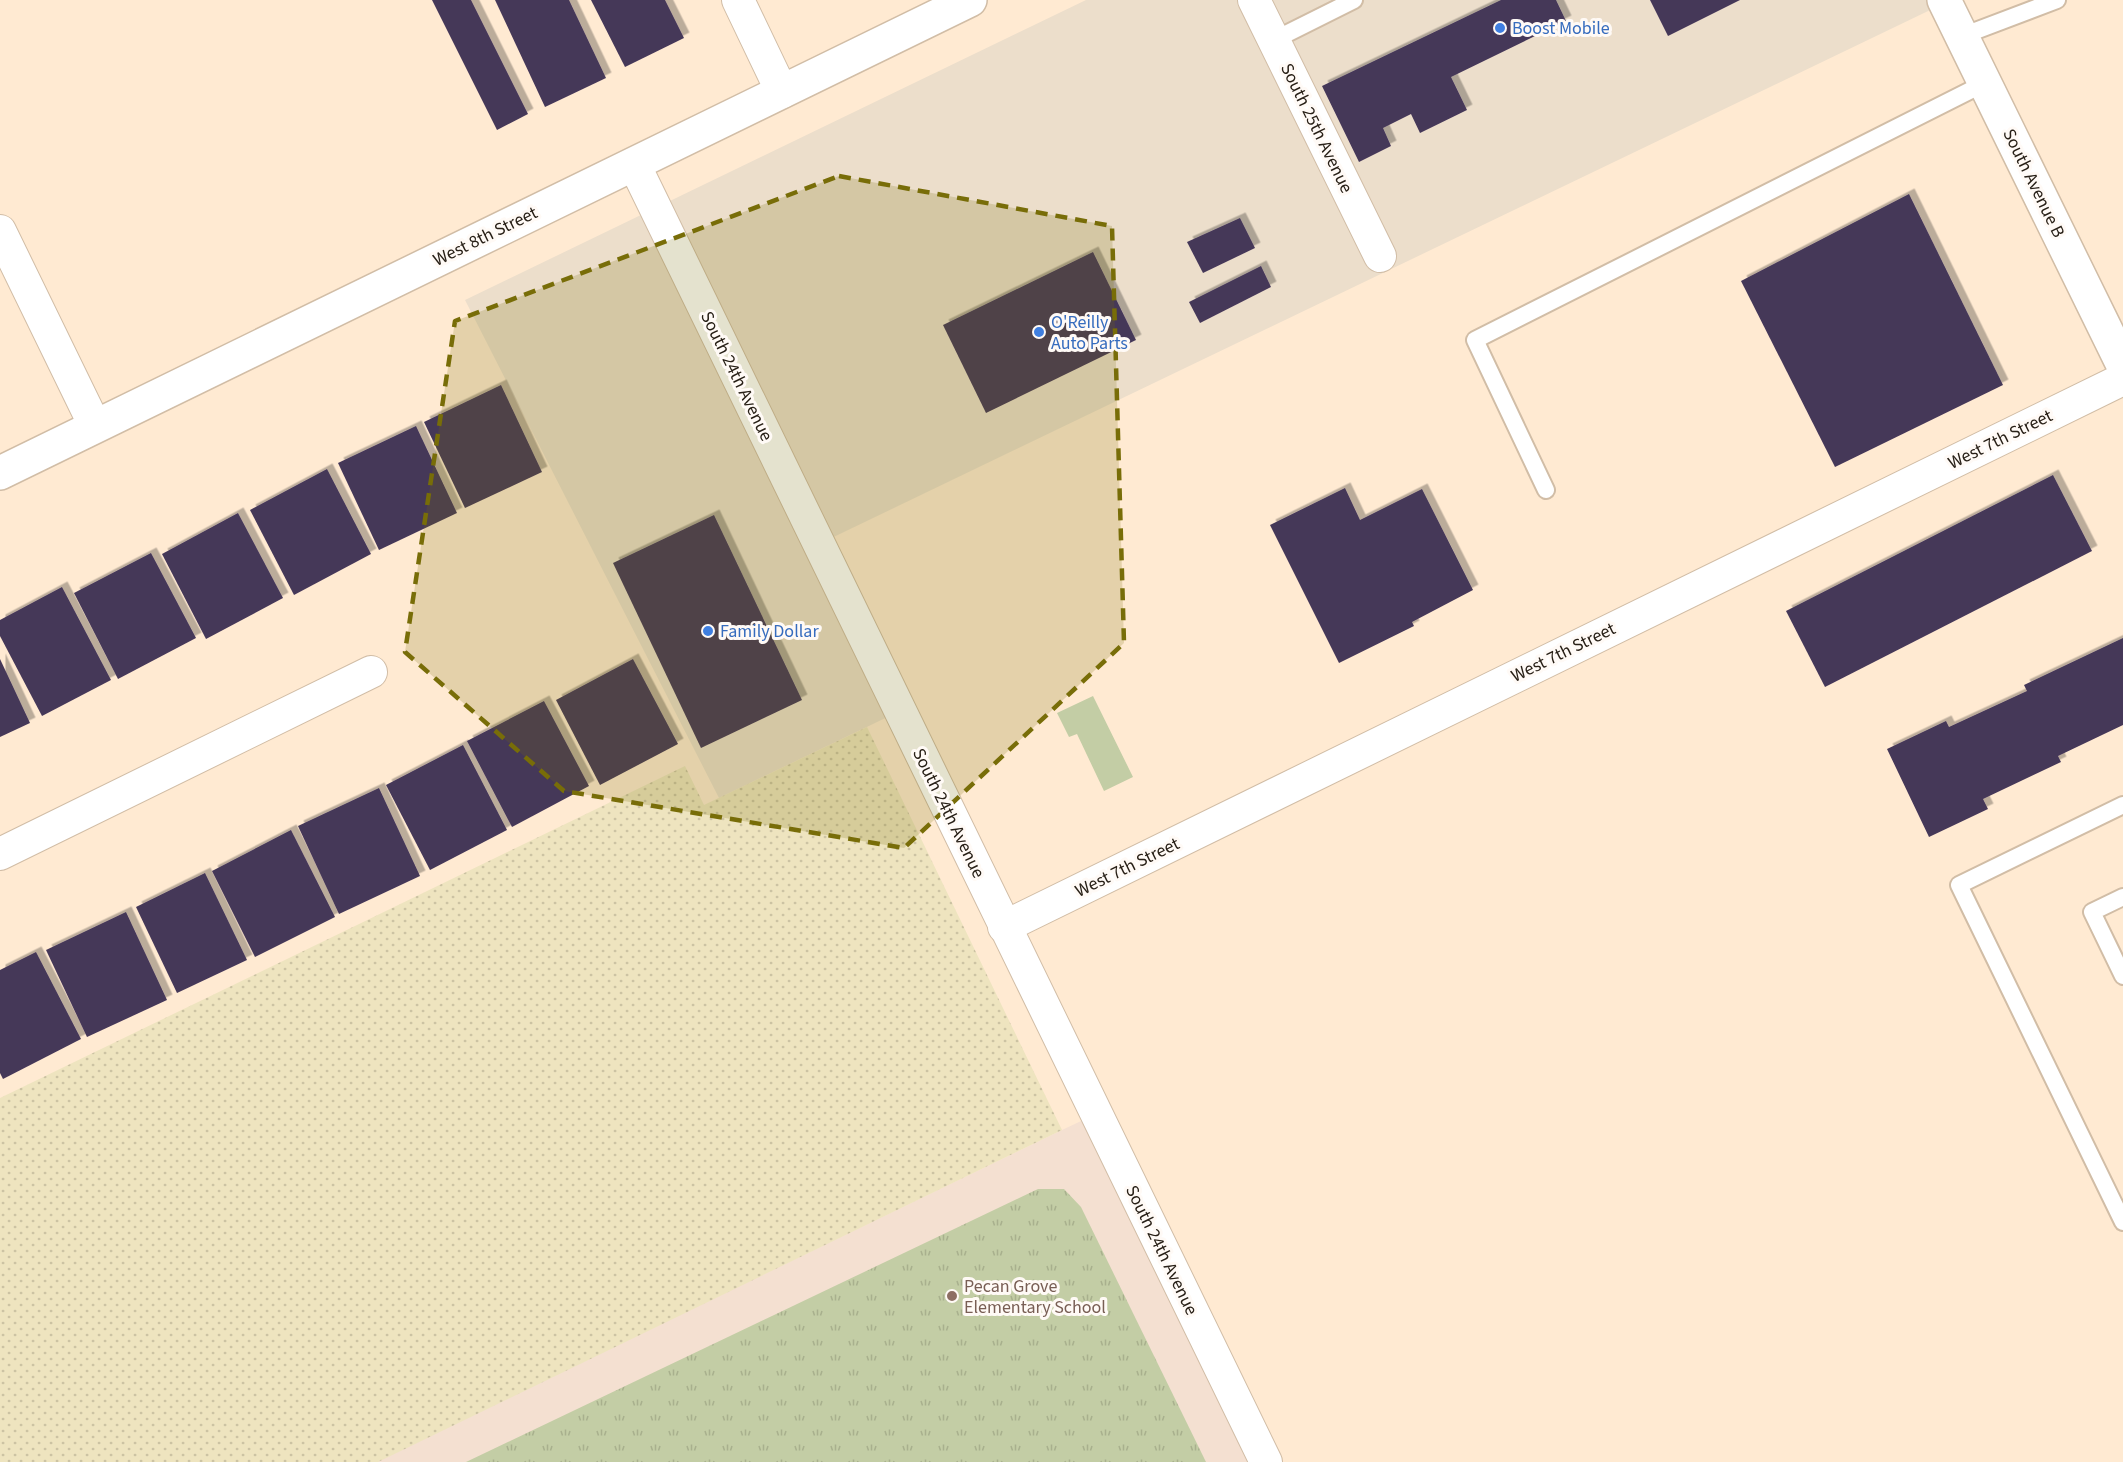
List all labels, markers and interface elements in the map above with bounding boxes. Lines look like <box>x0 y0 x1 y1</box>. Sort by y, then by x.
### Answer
place label: Boost Mobile <box>1512 16 1610 41</box>
marker: Boost Mobile <box>1493 21 1507 35</box>
street label: South 25th Avenue <box>1274 59 1359 197</box>
street label: South Avenue B <box>1996 125 2071 242</box>
street label: West 8th Street <box>429 200 542 273</box>
street label: South 24th Avenue <box>694 307 779 445</box>
place label: O'Reilly Auto Parts <box>1051 310 1128 356</box>
marker: O'Reilly Auto Parts <box>1032 325 1046 339</box>
street label: West 7th Street <box>1944 403 2057 476</box>
street label: West 7th Street <box>1507 616 1620 689</box>
place label: Family Dollar <box>720 619 819 644</box>
marker: Family Dollar <box>701 624 715 638</box>
street label: South 24th Avenue <box>906 744 991 882</box>
street label: West 7th Street <box>1071 831 1184 904</box>
street label: South 24th Avenue <box>1119 1181 1204 1319</box>
place label: Pecan Grove Elementary School <box>964 1274 1106 1320</box>
marker: Pecan Grove Elementary School <box>945 1289 959 1303</box>

